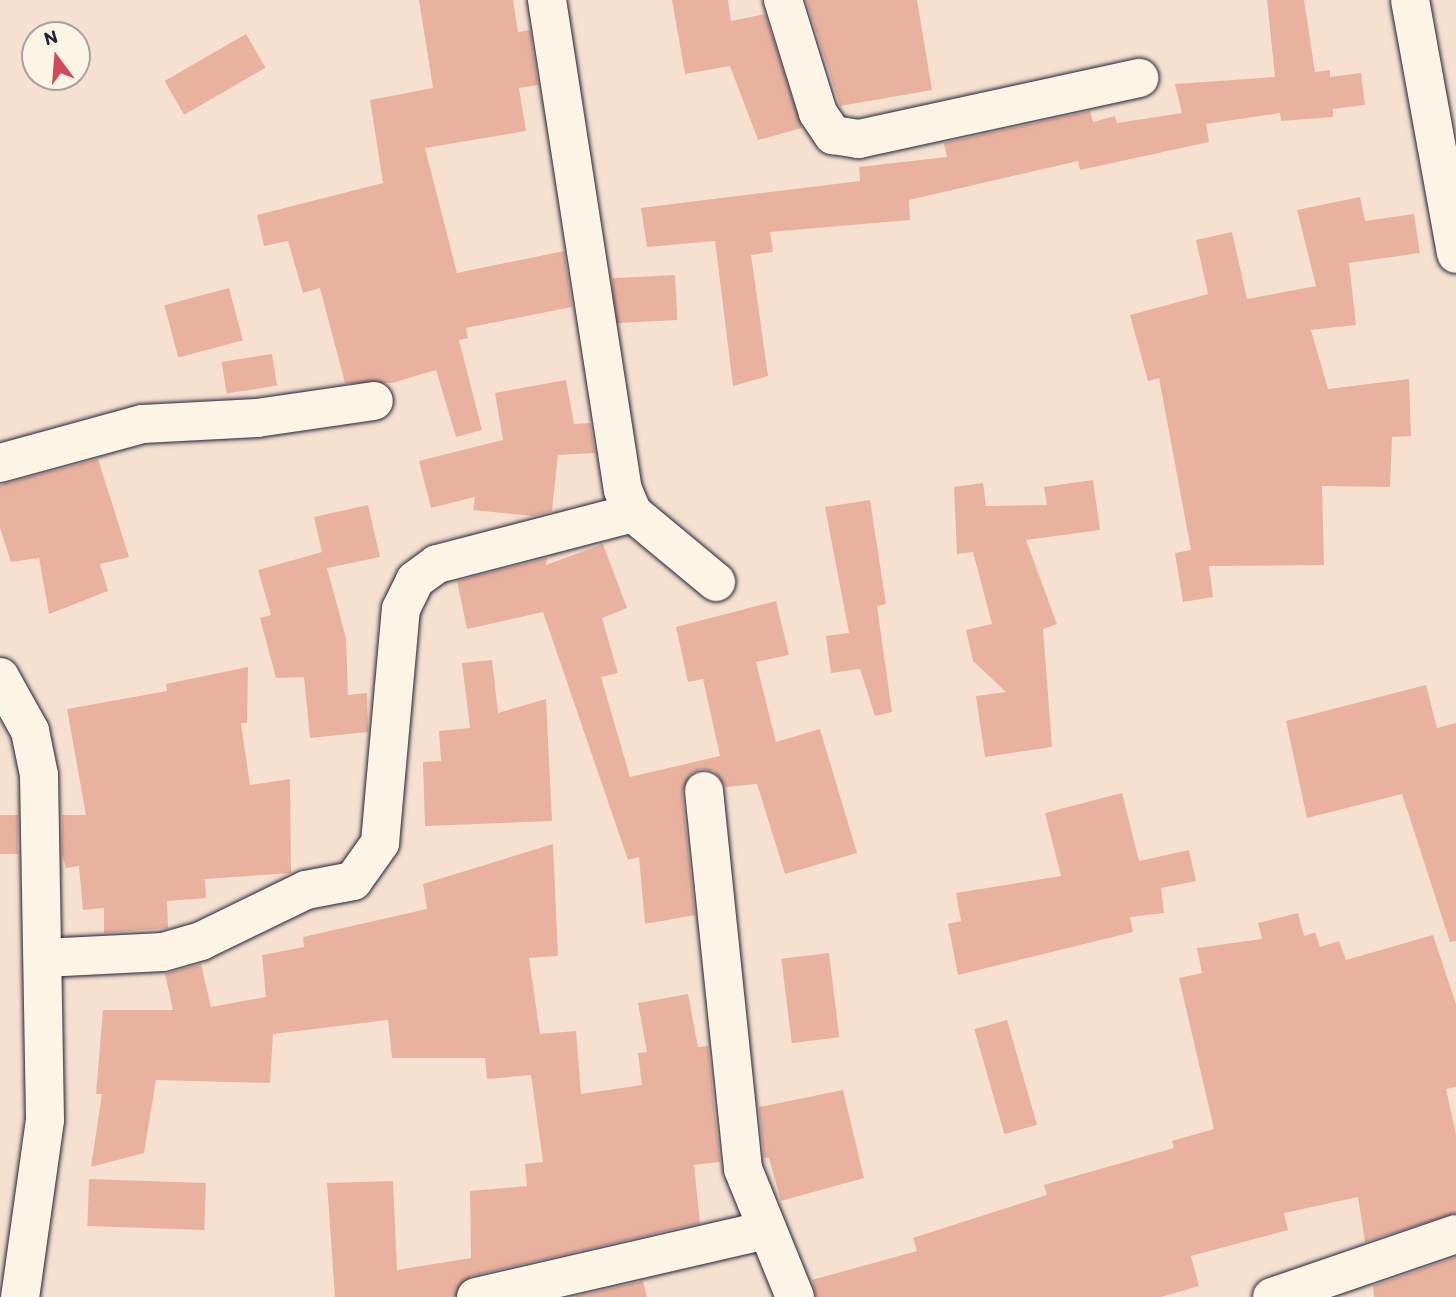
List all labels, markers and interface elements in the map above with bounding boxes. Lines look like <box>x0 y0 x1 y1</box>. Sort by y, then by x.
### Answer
north arrow <box>21 21 91 91</box>
text: N <box>41 24 60 50</box>

